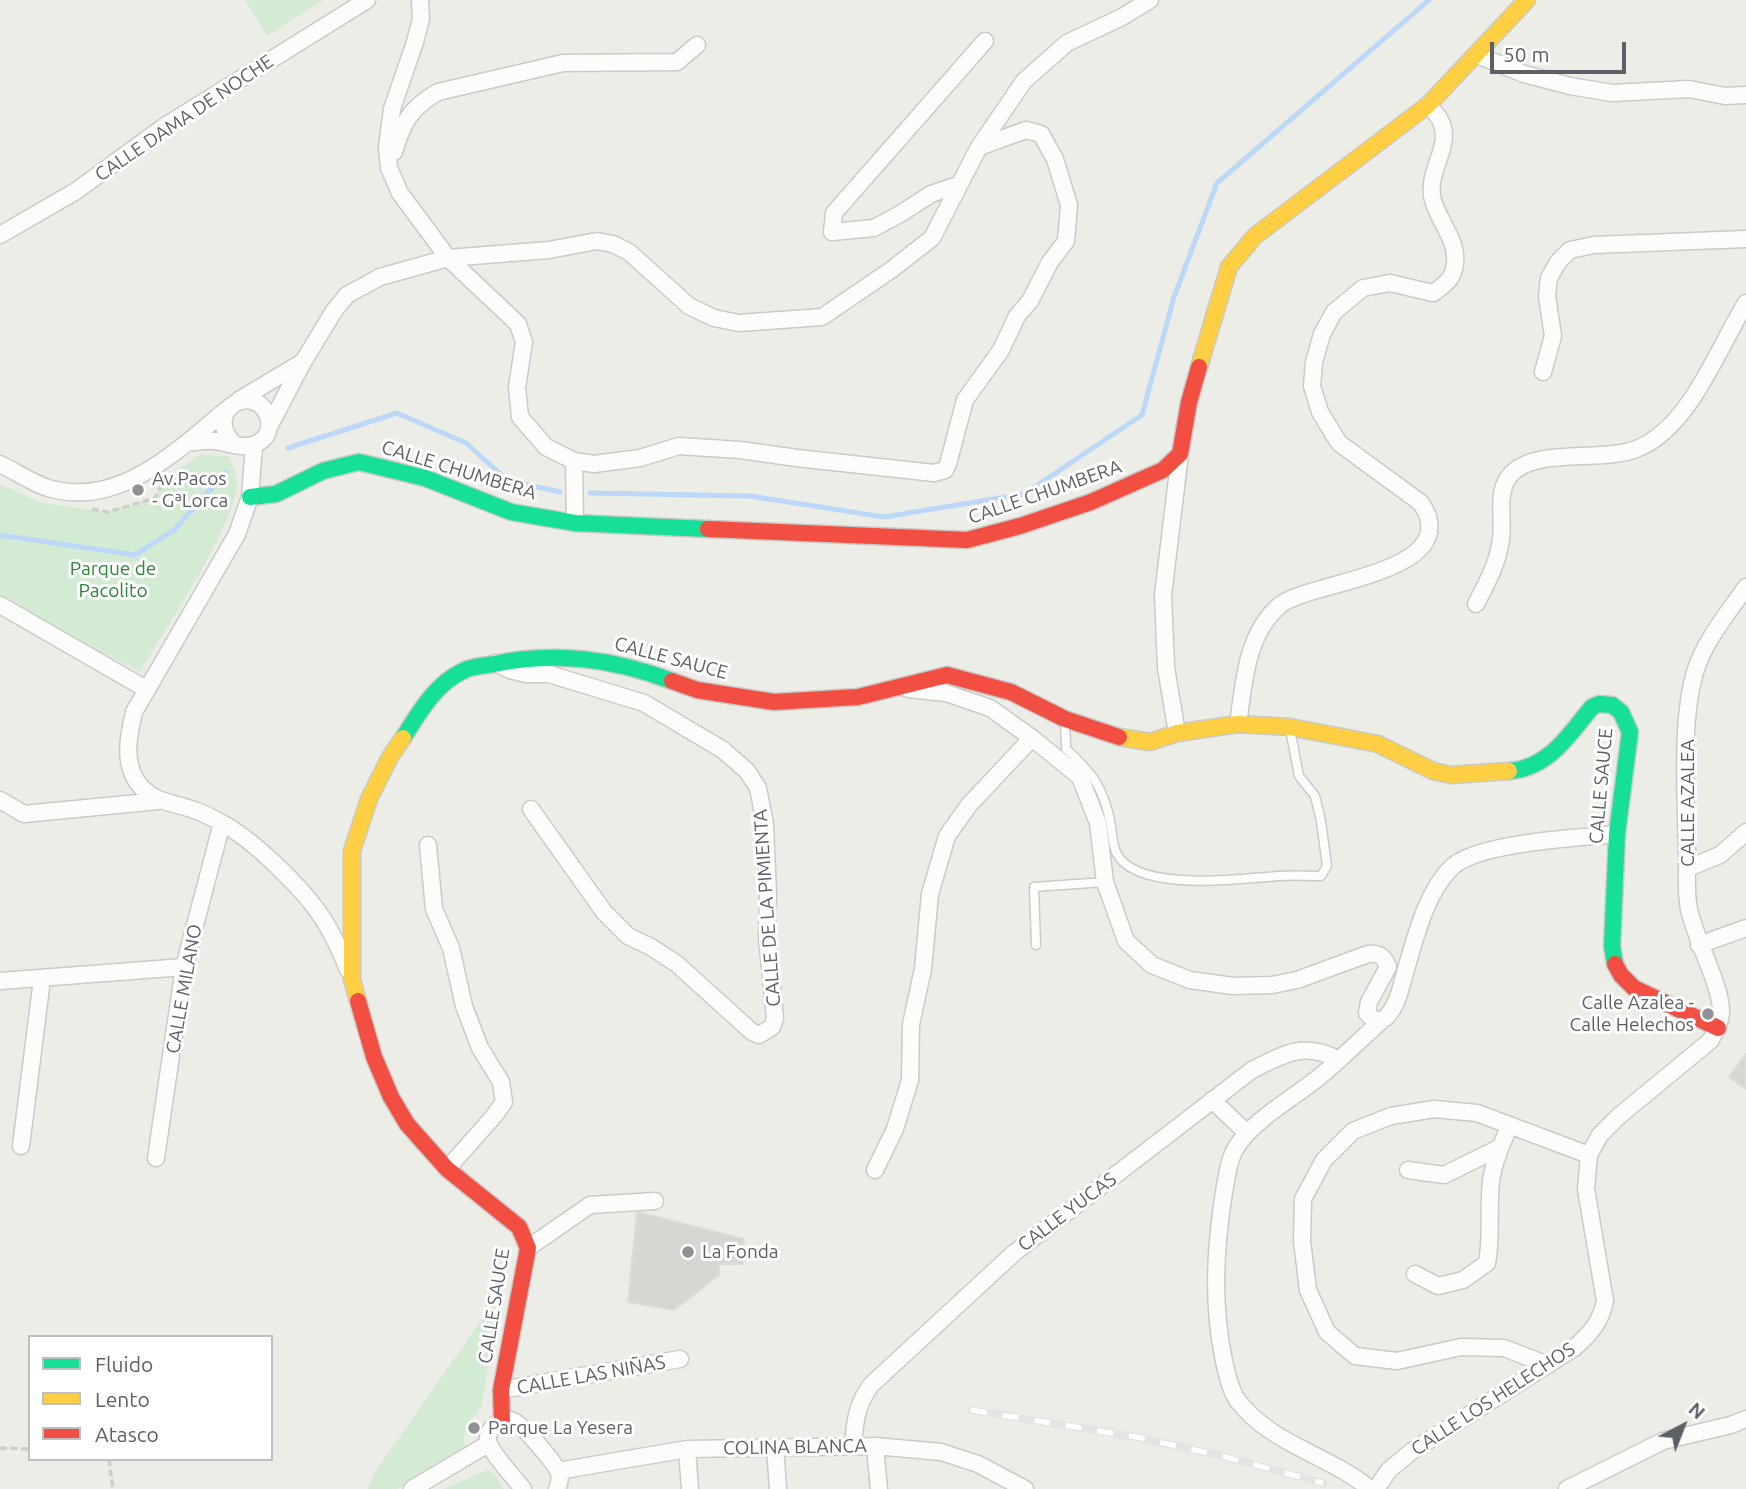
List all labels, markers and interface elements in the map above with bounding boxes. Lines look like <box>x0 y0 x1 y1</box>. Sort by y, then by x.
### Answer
scale bar <box>1494 28 1630 72</box>
text: 50 m <box>1503 42 1550 66</box>
street label: CALLE DAMA DE NOCHE <box>91 50 277 186</box>
street label: CALLE CHUMBERA <box>379 436 539 504</box>
street label: CALLE CHUMBERA <box>965 455 1125 529</box>
place label: Av.Pacos - GªLorca <box>152 468 228 512</box>
marker: Av.Pacos - GªLorca <box>130 482 146 498</box>
park label: Parque de Pacolito <box>70 558 156 602</box>
street label: CALLE SAUCE <box>612 632 730 684</box>
street label: CALLE SAUCE <box>1585 727 1617 845</box>
street label: CALLE AZALEA <box>1677 739 1699 867</box>
street label: CALLE DE LA PIMIENTA <box>749 809 785 1007</box>
street label: CALLE MILANO <box>161 923 207 1055</box>
place label: Calle Azalea - Calle Helechos <box>1570 992 1694 1036</box>
marker: Calle Azalea - Calle Helechos <box>1700 1006 1716 1022</box>
street label: CALLE YUCAS <box>1013 1168 1121 1256</box>
place label: La Fonda <box>702 1241 779 1263</box>
marker: La Fonda <box>680 1244 696 1260</box>
street label: CALLE SAUCE <box>474 1247 514 1365</box>
legend <box>28 1335 273 1461</box>
street label: CALLE LOS HELECHOS <box>1407 1338 1579 1460</box>
street label: CALLE LAS NIÑAS <box>515 1351 667 1399</box>
text: Fluido <box>95 1352 153 1376</box>
text: Lento <box>95 1387 150 1411</box>
north arrow <box>1648 1391 1718 1461</box>
text: N <box>1684 1397 1710 1423</box>
place label: Parque La Yesera <box>488 1417 633 1439</box>
marker: Parque La Yesera <box>466 1420 482 1436</box>
text: Atasco <box>95 1422 159 1446</box>
street label: COLINA BLANCA <box>723 1434 867 1460</box>

